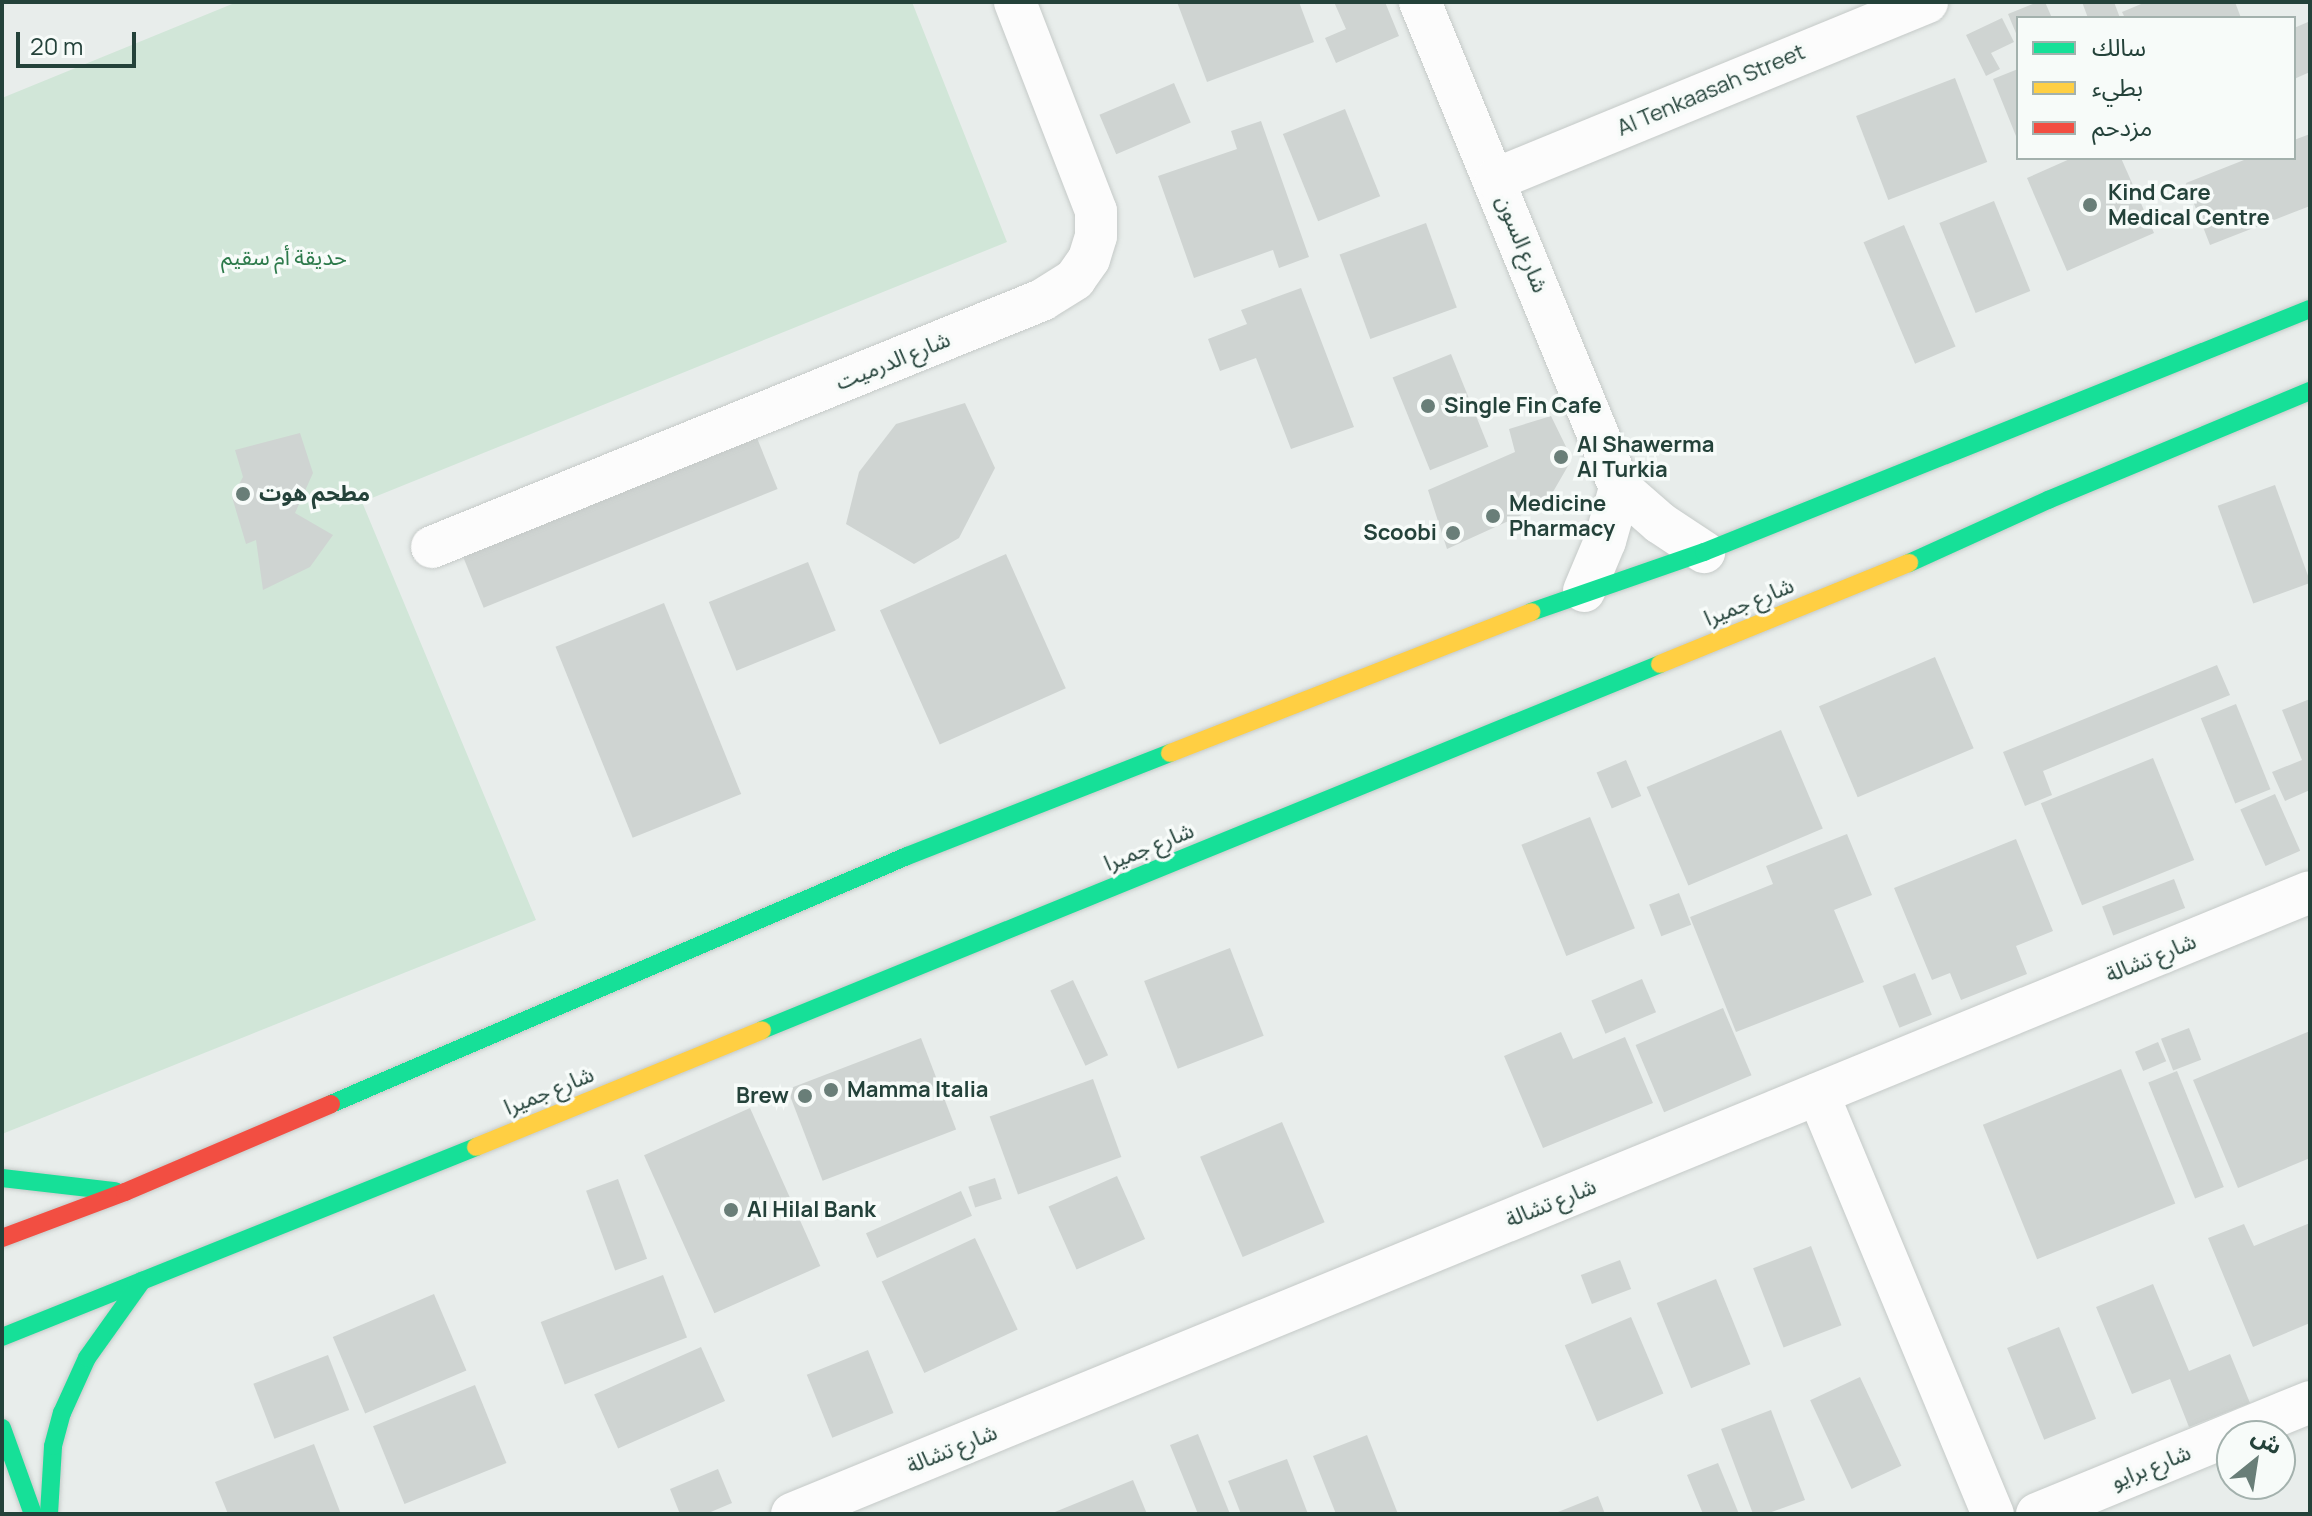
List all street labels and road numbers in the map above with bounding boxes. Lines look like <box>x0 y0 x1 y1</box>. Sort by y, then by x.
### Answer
street label: Al Tenkaasah Street <box>1613 38 1809 142</box>
street label: شارع السون <box>1491 192 1553 296</box>
street label: شارع الدرميت <box>832 326 954 396</box>
street label: شارع جميرا <box>1700 572 1798 632</box>
street label: شارع جميرا <box>1100 817 1198 877</box>
street label: شارع تشالة <box>2102 928 2200 988</box>
street label: شارع جميرا <box>500 1061 598 1121</box>
street label: شارع تشالة <box>1502 1173 1600 1233</box>
street label: شارع تشالة <box>903 1419 1001 1479</box>
street label: شارع برايو <box>2107 1439 2195 1495</box>

